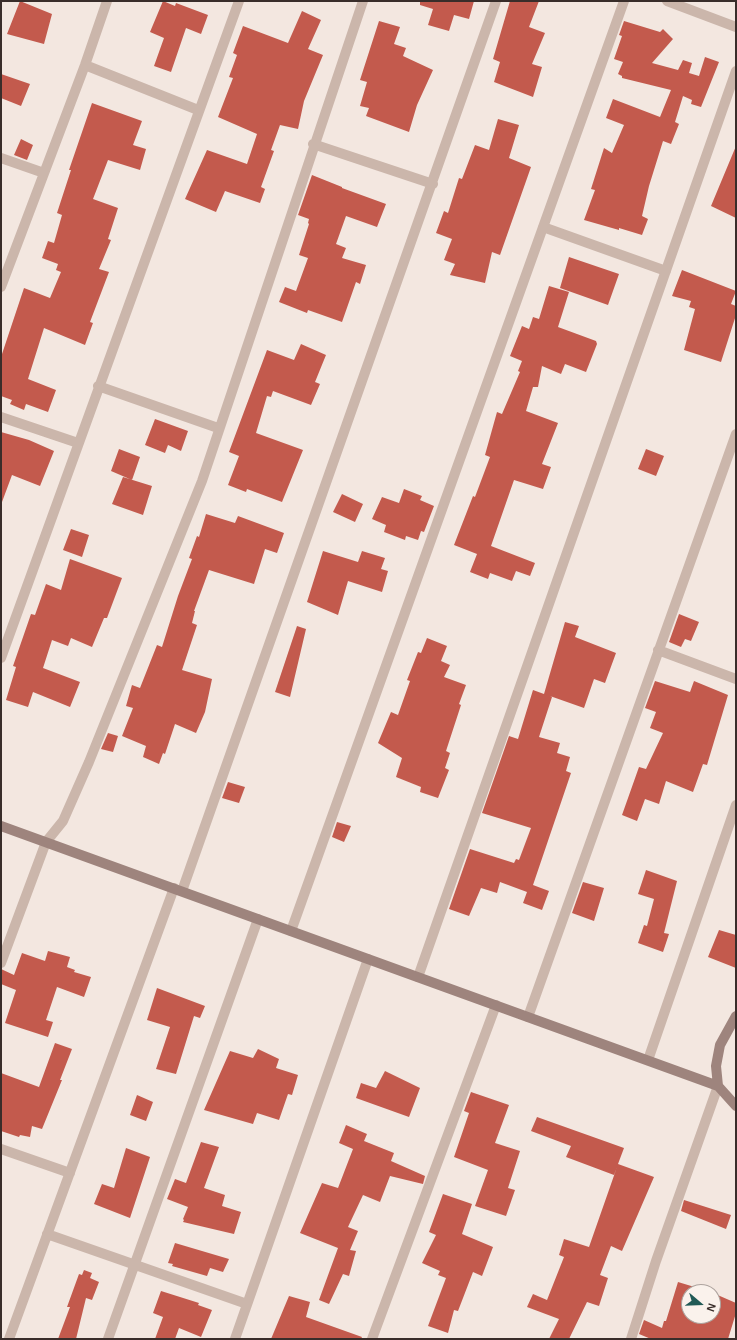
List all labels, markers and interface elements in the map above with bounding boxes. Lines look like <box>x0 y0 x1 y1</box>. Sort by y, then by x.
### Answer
north arrow <box>681 1284 721 1324</box>
text: N <box>704 1302 718 1313</box>

